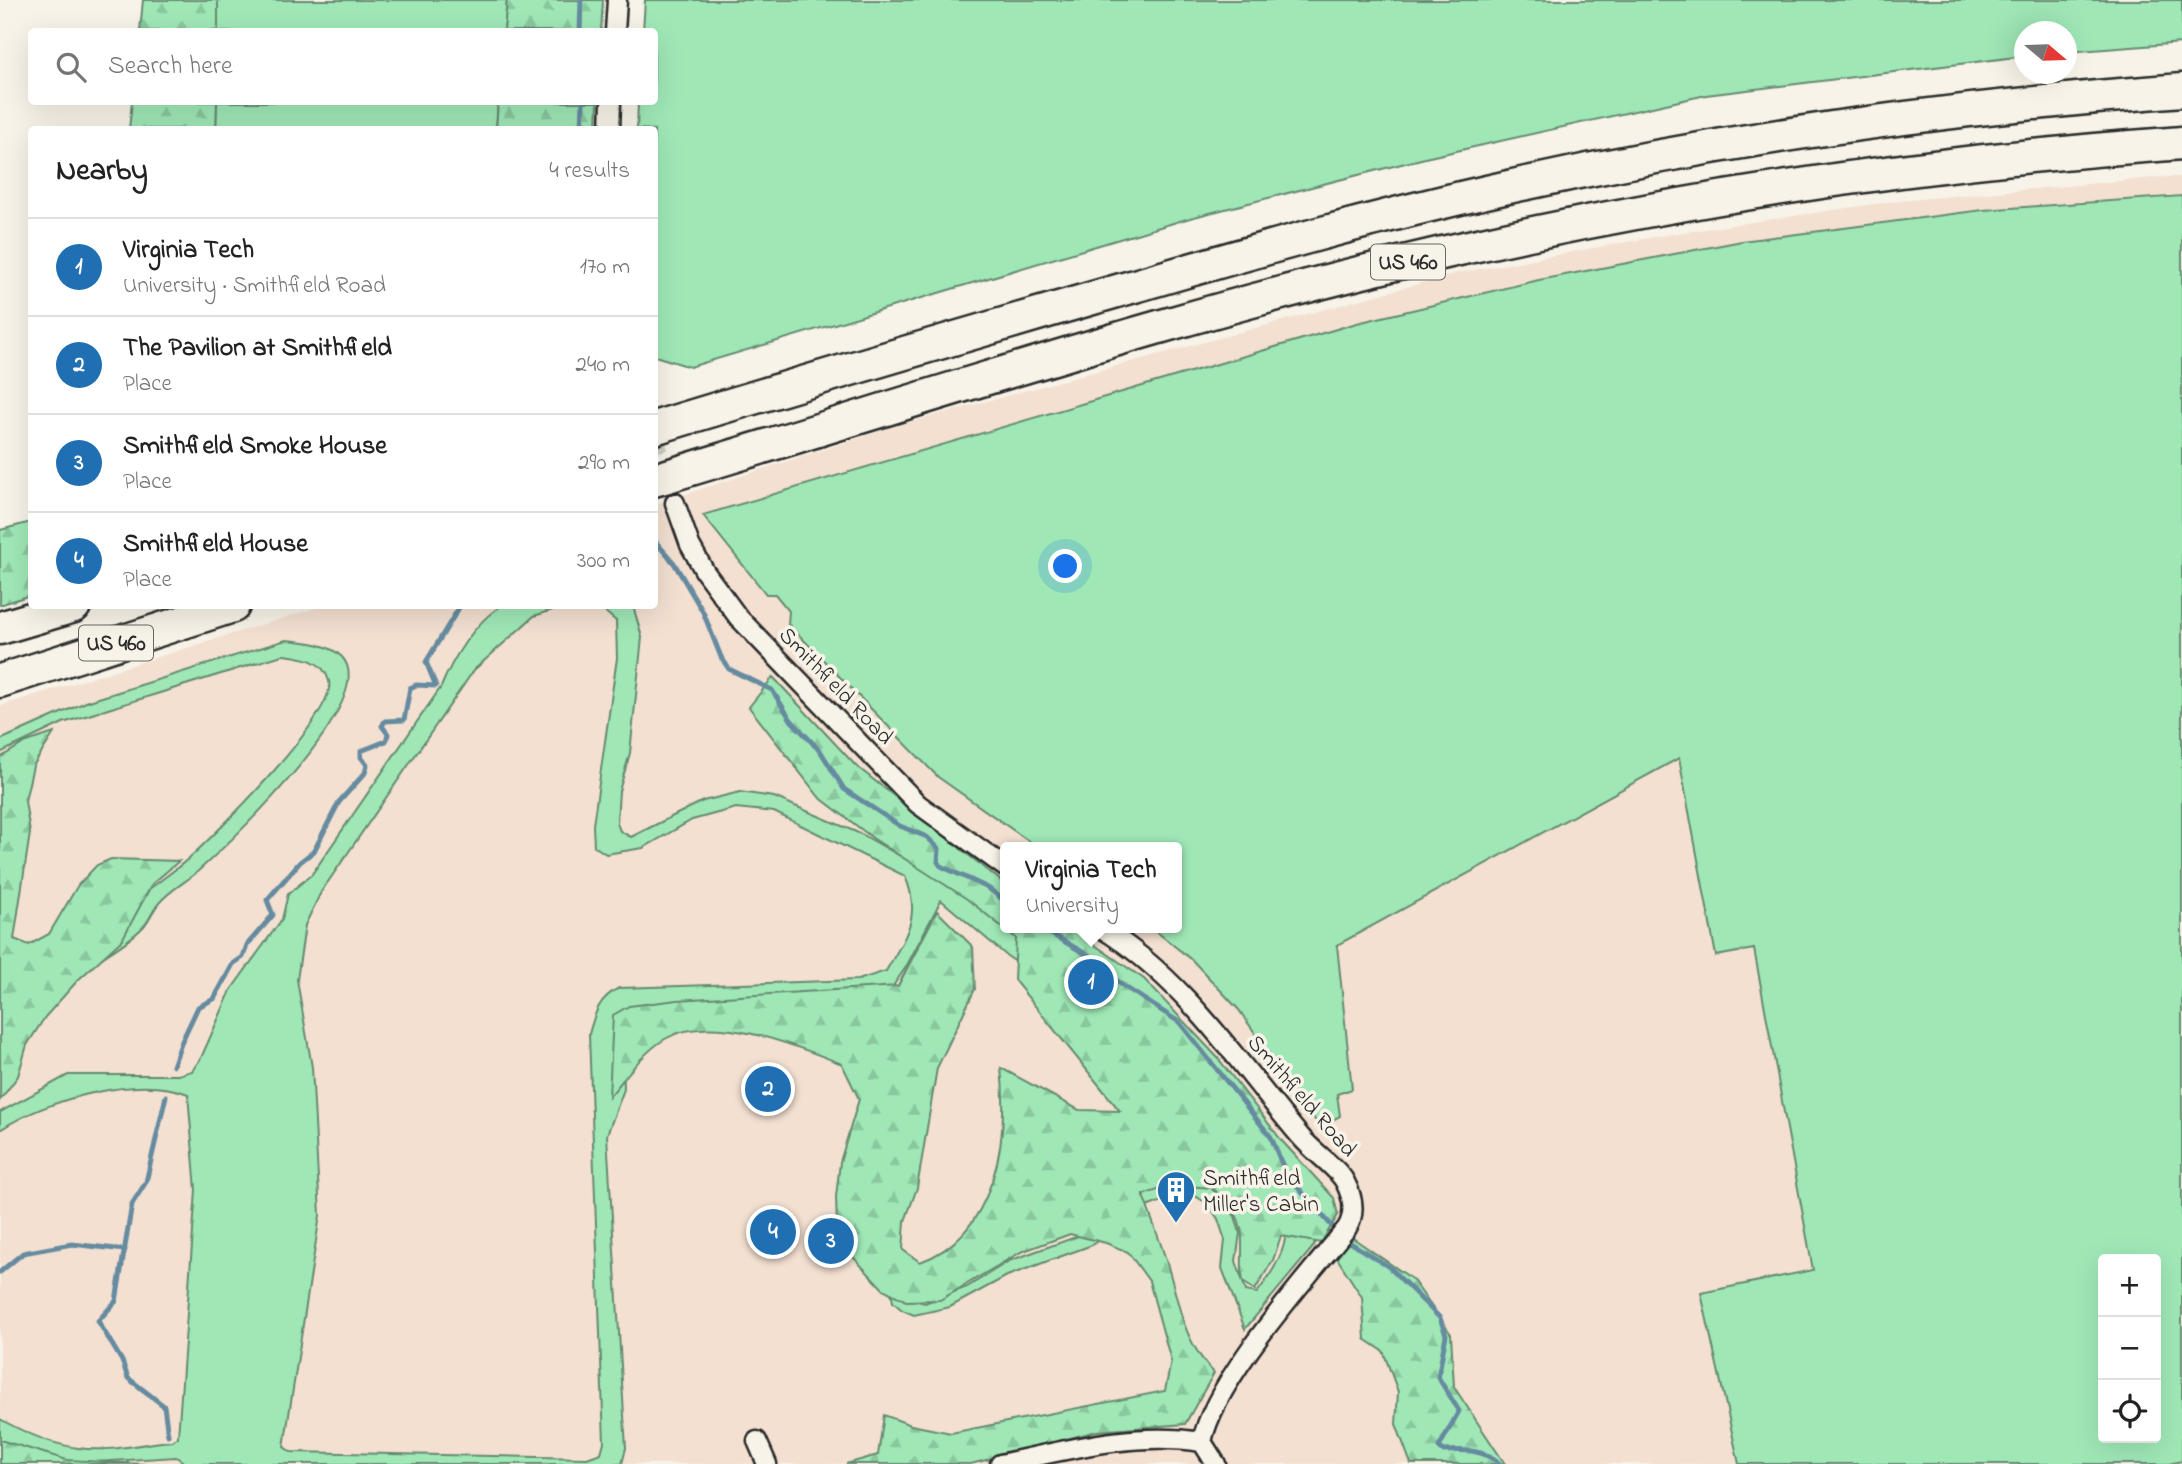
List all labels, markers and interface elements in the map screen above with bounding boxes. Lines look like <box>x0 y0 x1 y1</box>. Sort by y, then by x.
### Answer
north arrow <box>2014 21 2077 84</box>
search box <box>28 28 658 105</box>
icon: search <box>52 48 90 86</box>
text: Search here <box>108 48 233 86</box>
text: Nearby <box>56 150 148 194</box>
text: 4 results <box>549 155 630 188</box>
text: Virginia Tech <box>123 232 254 270</box>
road number: US 460 <box>1371 244 1445 280</box>
text: 1 <box>75 251 83 284</box>
text: 170 m <box>580 251 630 284</box>
text: University · Smithfield Road <box>123 270 386 303</box>
text: The Pavilion at Smithfield <box>123 330 392 368</box>
text: 2 <box>73 349 85 382</box>
text: 240 m <box>576 349 630 382</box>
text: Place <box>123 368 172 401</box>
text: Smithfield Smoke House <box>123 428 387 466</box>
text: 3 <box>74 447 84 480</box>
text: 290 m <box>578 447 630 480</box>
text: Place <box>123 466 172 499</box>
text: Smithfield House <box>123 526 308 564</box>
text: 4 <box>74 545 84 578</box>
text: 300 m <box>577 545 630 578</box>
your location <box>1048 549 1082 583</box>
text: Place <box>123 564 172 597</box>
street label: Smithfield Road <box>770 620 900 753</box>
road number: US 460 <box>79 626 153 660</box>
popup <box>1000 842 1182 933</box>
text: Virginia Tech <box>1025 852 1157 890</box>
text: University <box>1025 890 1119 923</box>
pin: 1 <box>1068 956 1114 1008</box>
street label: Smithfield Road <box>1238 1028 1364 1165</box>
pin: 2 <box>745 1063 791 1115</box>
place label: Smithfield Miller's Cabin <box>1203 1163 1319 1222</box>
building icon: Smithfield Miller's Cabin <box>1155 1169 1197 1224</box>
pin: 4 <box>750 1206 796 1258</box>
pin: 3 <box>808 1215 854 1267</box>
map controls <box>2098 1254 2161 1443</box>
button: + <box>2098 1254 2161 1317</box>
button: − <box>2098 1317 2161 1380</box>
button: locate <box>2098 1380 2161 1443</box>

